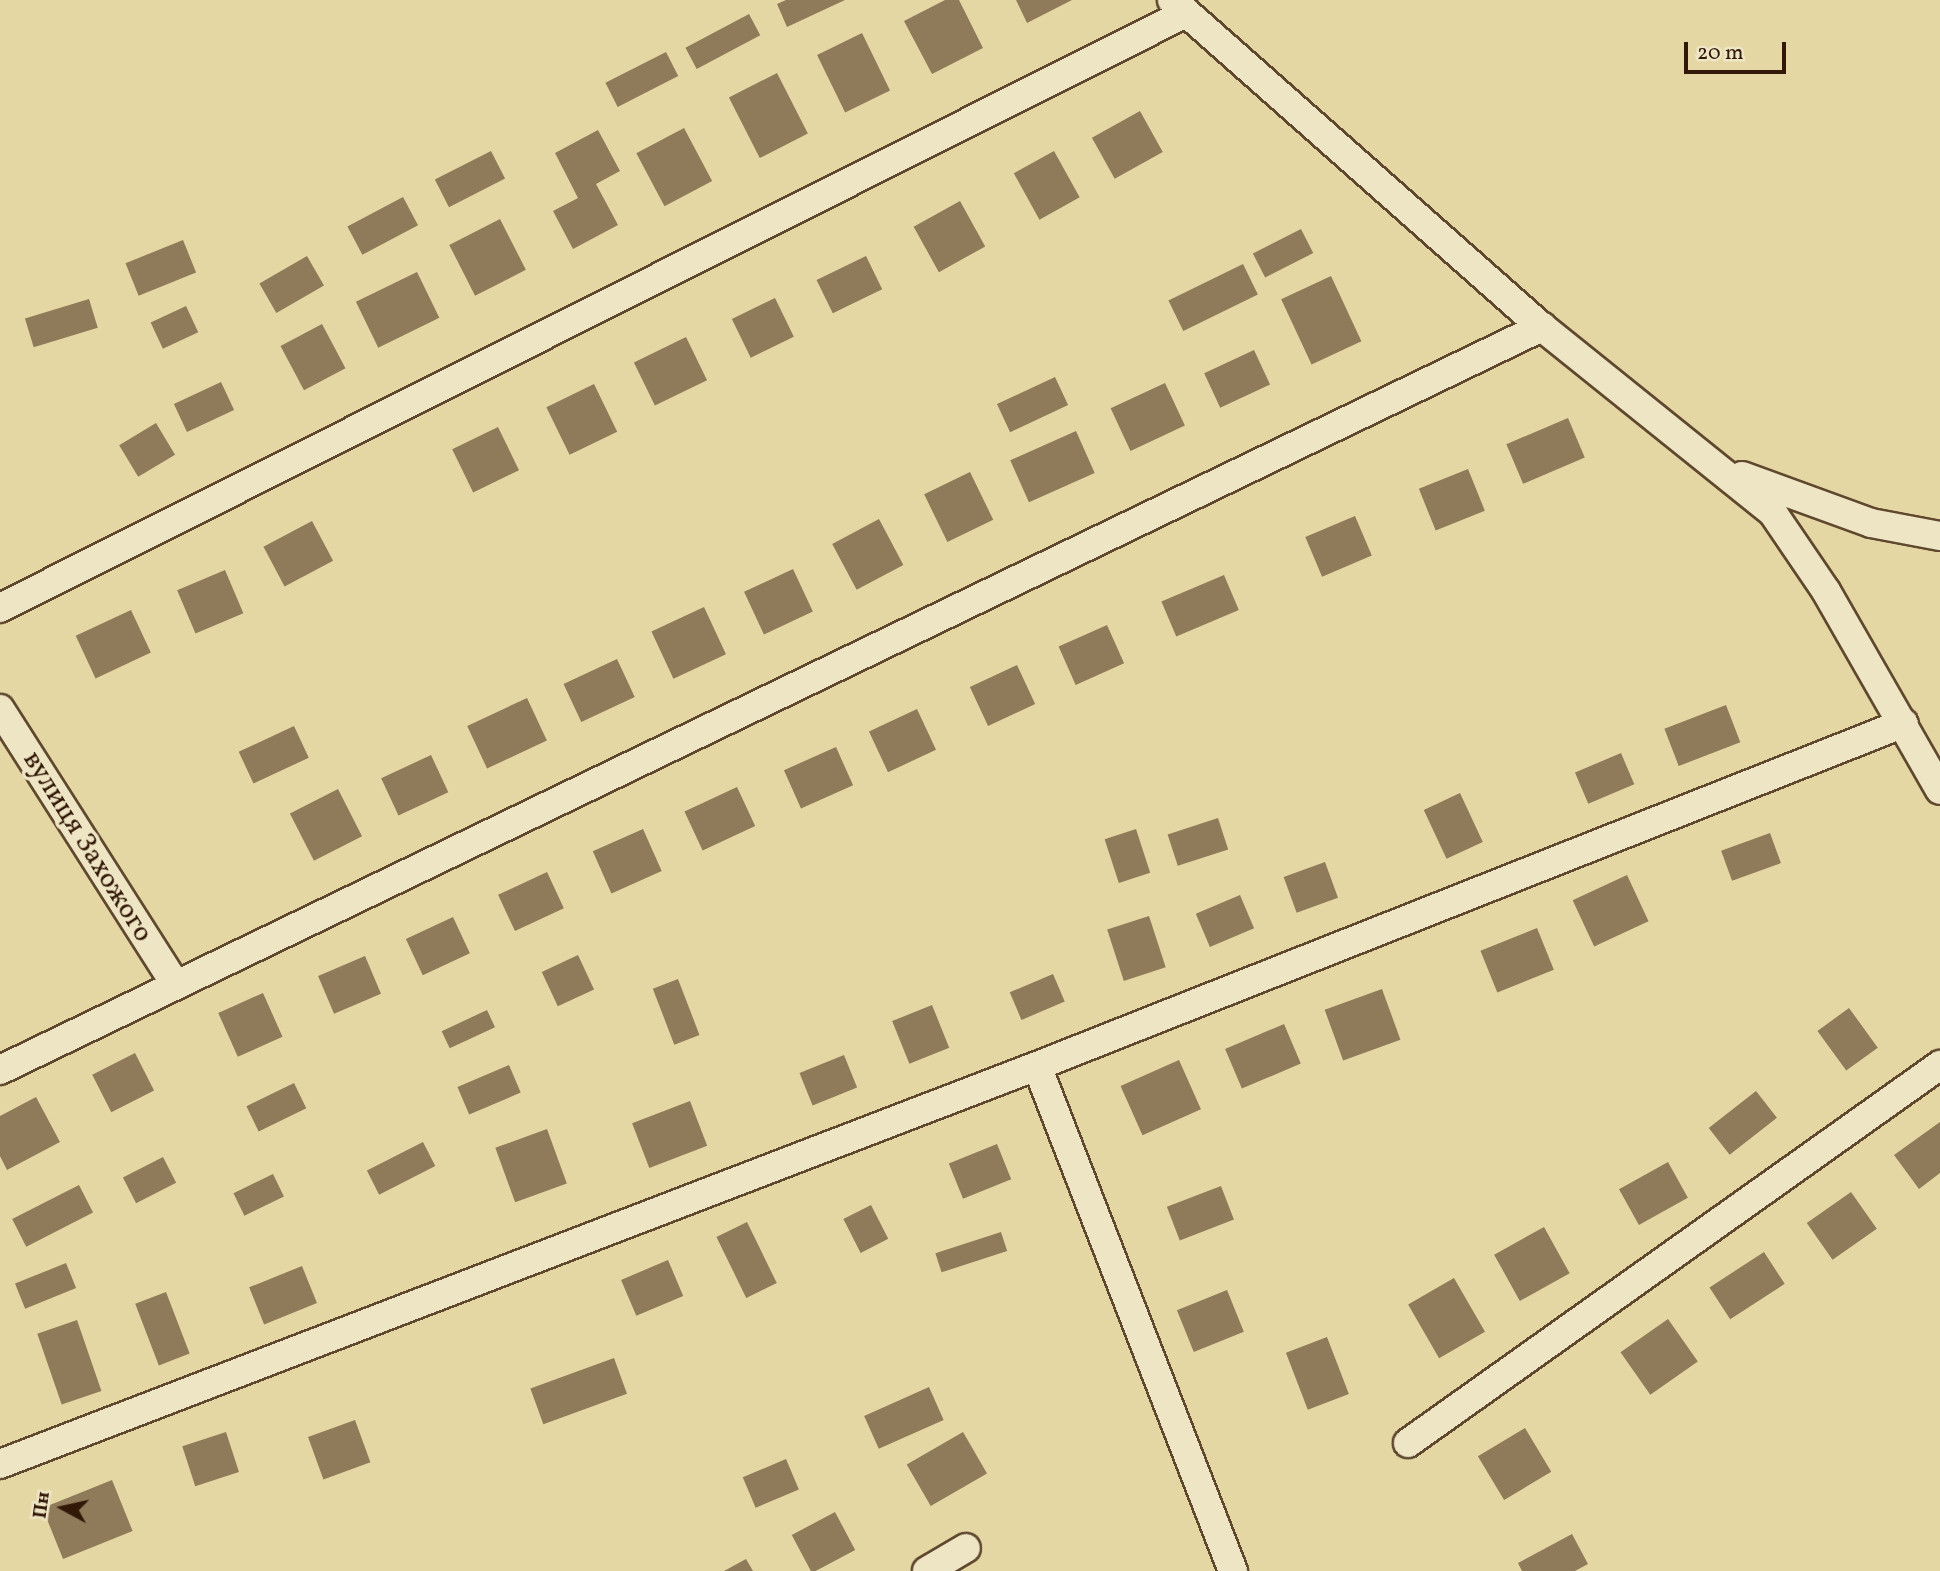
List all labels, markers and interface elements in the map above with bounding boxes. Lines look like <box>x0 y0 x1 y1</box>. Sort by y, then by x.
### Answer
scale bar <box>1688 28 1790 72</box>
text: 20 m <box>1697 39 1743 68</box>
street label: вулиця Захожого <box>15 745 159 949</box>
north arrow <box>28 1473 98 1543</box>
text: Пн <box>27 1490 57 1520</box>

